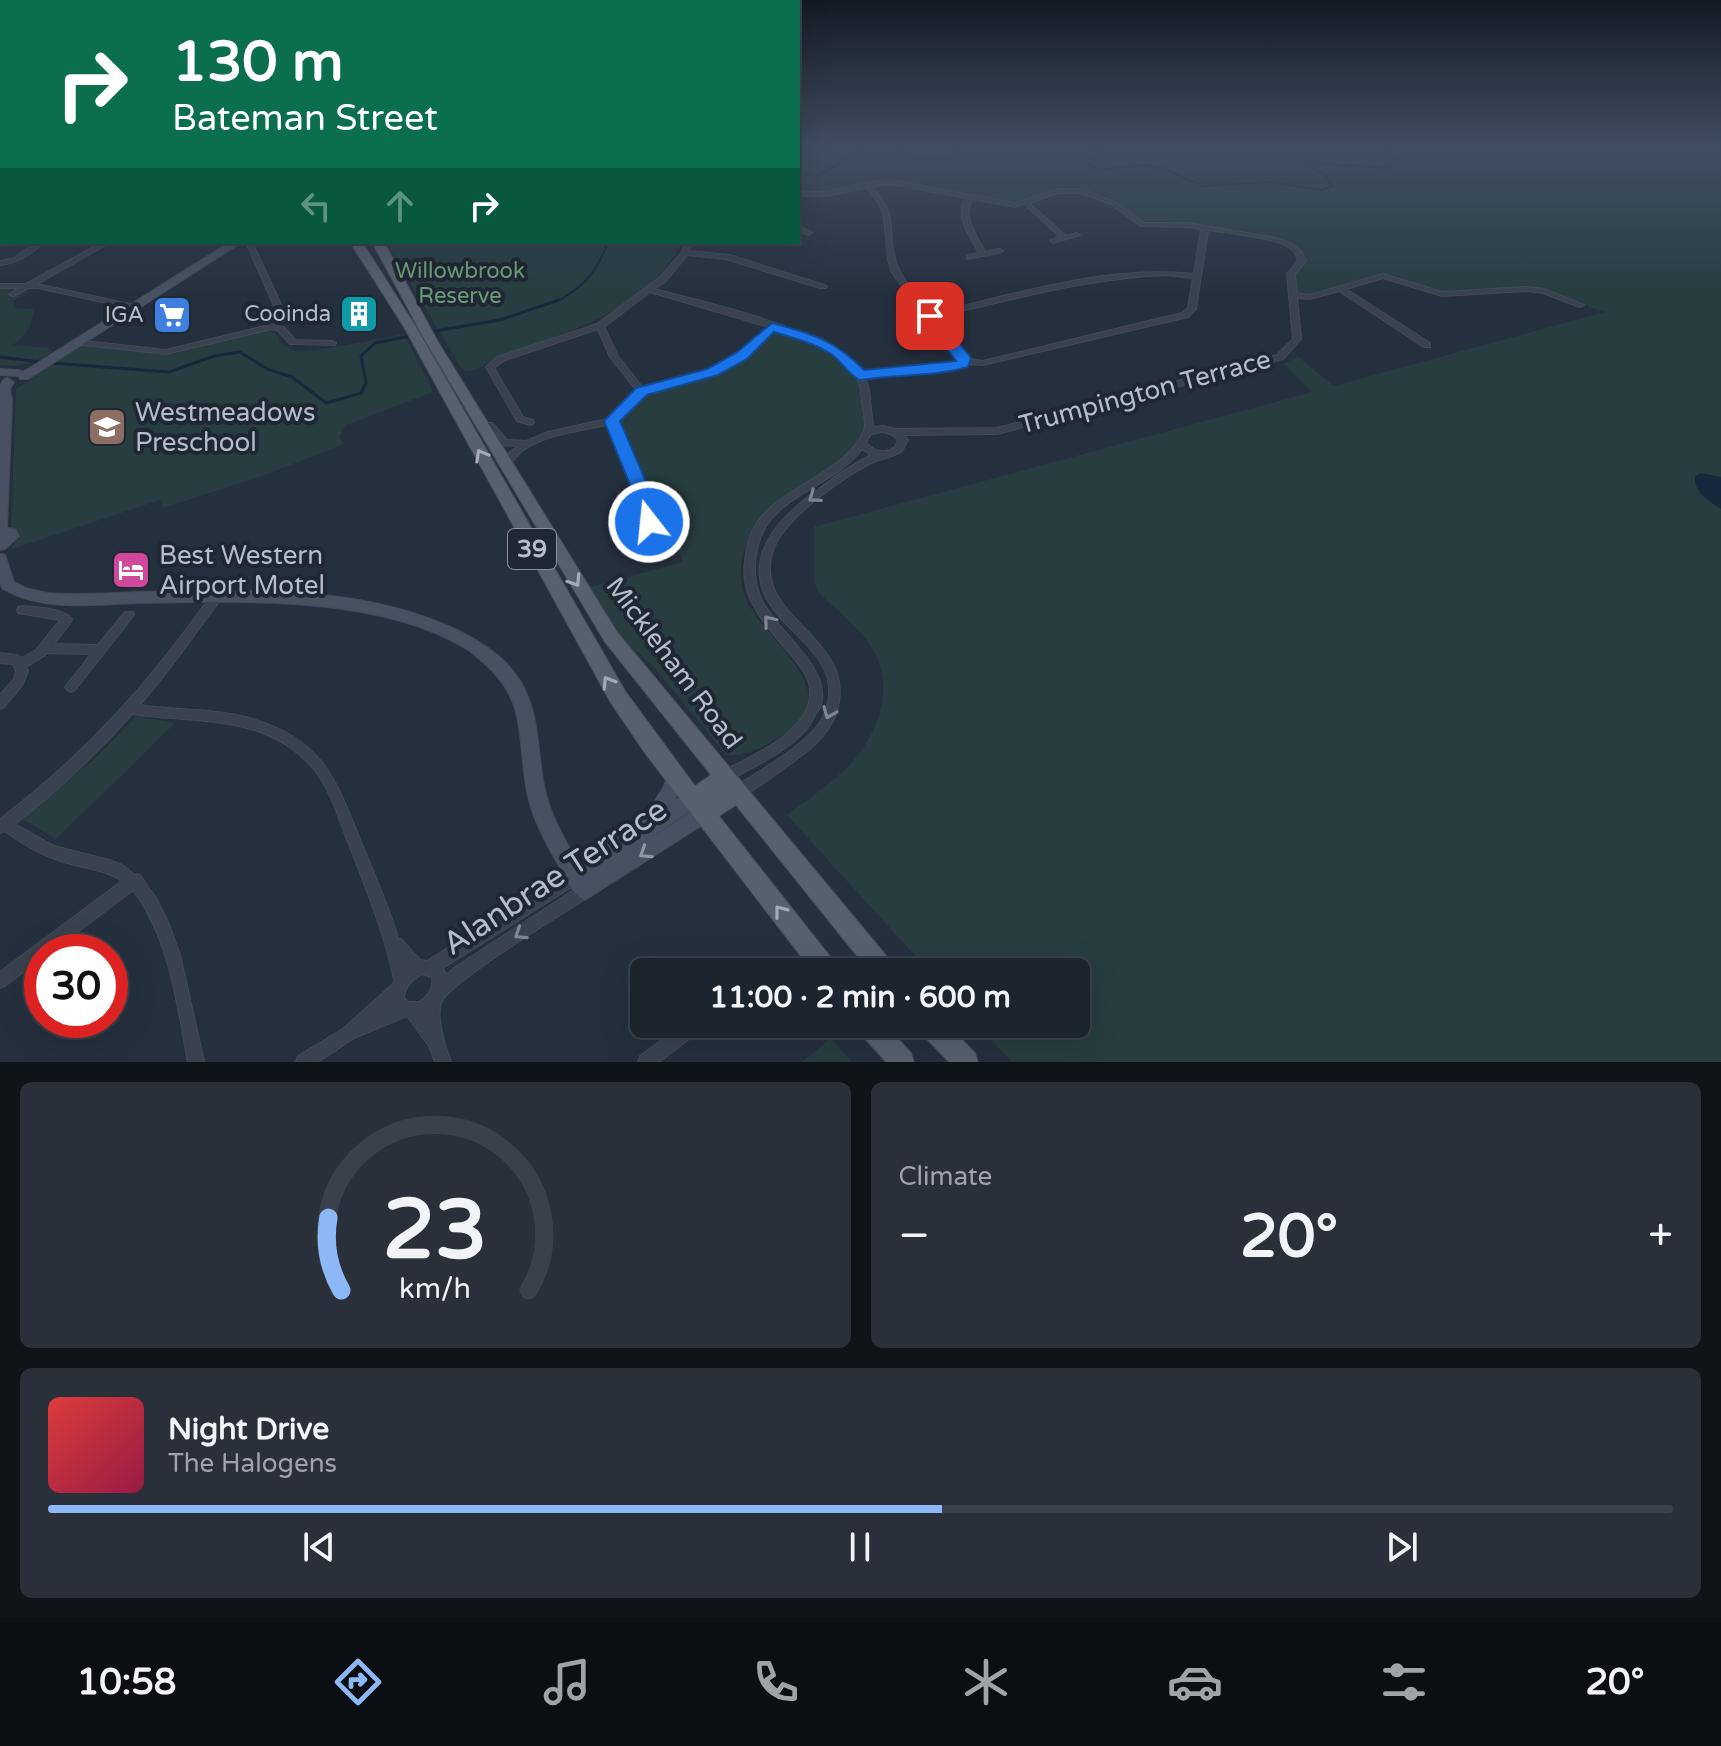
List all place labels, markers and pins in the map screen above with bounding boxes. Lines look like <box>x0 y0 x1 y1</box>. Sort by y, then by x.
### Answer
pin <box>896 282 964 350</box>
building icon: Cooinda <box>338 293 380 335</box>
supermarket icon: IGA <box>151 294 193 336</box>
place label: Cooinda <box>244 301 331 327</box>
place label: IGA <box>105 302 144 328</box>
place label: Westmeadows Preschool <box>135 397 315 458</box>
school or university icon: Westmeadows Preschool <box>86 406 128 448</box>
place label: Best Western Airport Motel <box>159 540 325 601</box>
hotel icon: Best Western Airport Motel <box>110 549 152 591</box>

